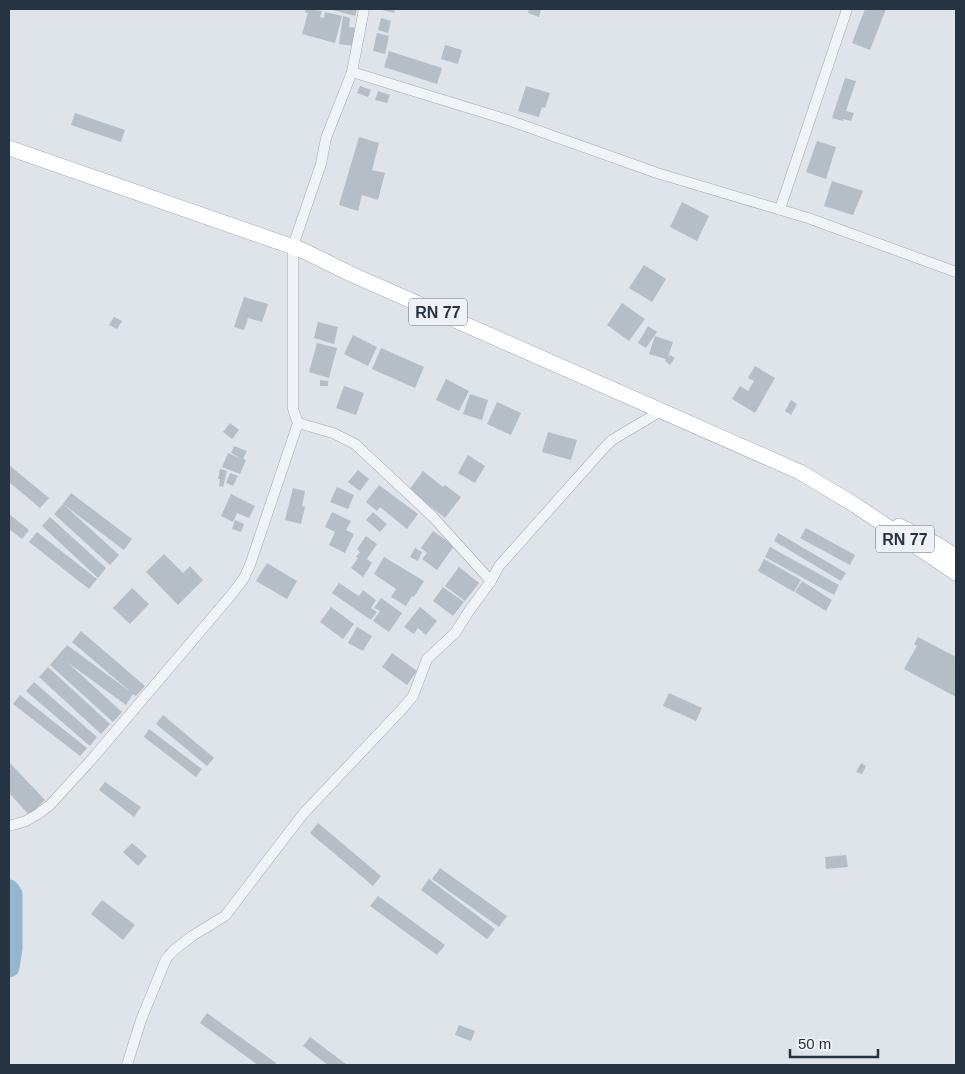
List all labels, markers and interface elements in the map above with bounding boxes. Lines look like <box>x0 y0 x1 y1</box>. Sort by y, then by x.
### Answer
road number: RN 77 <box>409 298 467 326</box>
road number: RN 77 <box>876 526 934 552</box>
scale bar <box>790 1026 878 1058</box>
text: 50 m <box>798 1035 831 1052</box>

